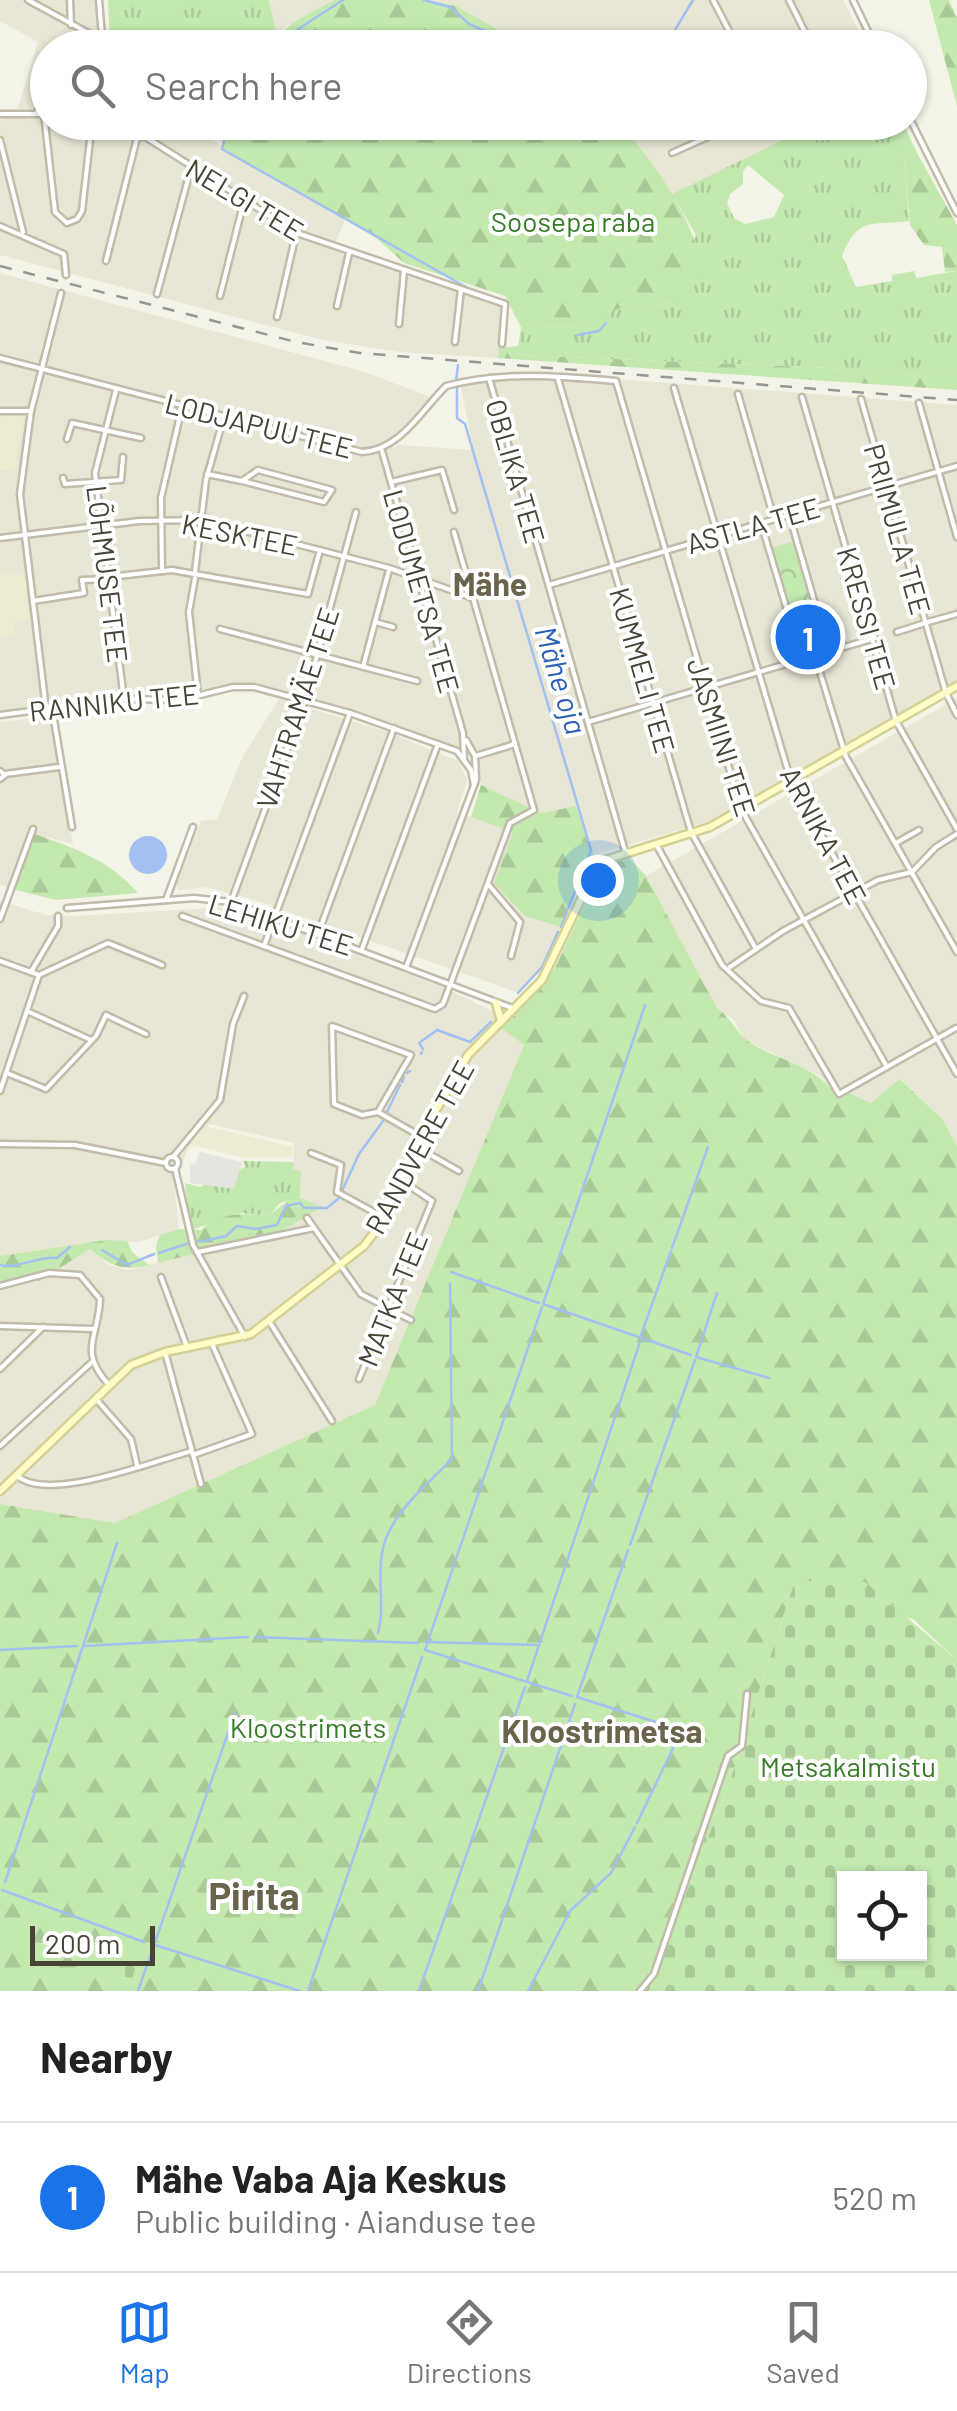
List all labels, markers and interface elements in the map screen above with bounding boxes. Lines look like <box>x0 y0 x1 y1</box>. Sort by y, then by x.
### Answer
search box <box>30 30 927 140</box>
icon: search <box>65 58 120 113</box>
text: Search here <box>145 62 343 108</box>
street label: NELGI TEE <box>180 151 310 247</box>
park label: Soosepa raba <box>491 204 655 238</box>
street label: LODJAPUU TEE <box>162 385 356 465</box>
street label: OBLIKA TEE <box>479 395 553 547</box>
street label: PRIIMULA TEE <box>857 440 939 618</box>
street label: LÕHMUSE TEE <box>80 483 136 665</box>
street label: LODUMETSA TEE <box>377 485 467 697</box>
street label: ASTLA TEE <box>682 490 824 560</box>
street label: KESKTEE <box>179 506 301 562</box>
street label: KRESSI TEE <box>830 543 904 693</box>
district label: Mähe <box>453 564 527 602</box>
street label: KUMMELI TEE <box>603 583 683 757</box>
pin: 1 <box>776 600 840 674</box>
street label: VAHTRAMÄE TEE <box>248 603 346 813</box>
water label: Mähe oja <box>529 621 595 739</box>
street label: JASMIINI TEE <box>680 654 764 820</box>
street label: RANNIKU TEE <box>27 676 201 728</box>
street label: ARNIKA TEE <box>774 761 874 909</box>
your location <box>573 855 624 906</box>
street label: LEHIKU TEE <box>205 886 357 962</box>
street label: RANDVERE TEE <box>357 1054 481 1240</box>
street label: MATKA TEE <box>350 1227 434 1371</box>
park label: Kloostrimets <box>230 1710 386 1744</box>
district label: Kloostrimetsa <box>502 1711 702 1749</box>
park label: Metsakalmistu <box>760 1749 936 1783</box>
map controls <box>837 1871 927 1961</box>
button: locate <box>837 1871 927 1961</box>
district label: Pirita <box>208 1872 300 1918</box>
scale bar <box>30 1921 155 1966</box>
text: 200 m <box>45 1926 120 1960</box>
text: Nearby <box>40 2031 173 2081</box>
text: Mähe Vaba Aja Keskus <box>135 2155 507 2201</box>
text: 1 <box>67 2178 78 2216</box>
text: 520 m <box>832 2178 917 2216</box>
text: Public building · Aianduse tee <box>135 2201 537 2239</box>
tab: Map <box>117 2295 172 2389</box>
tab: Directions <box>407 2295 532 2389</box>
tab: Saved <box>766 2295 840 2389</box>

